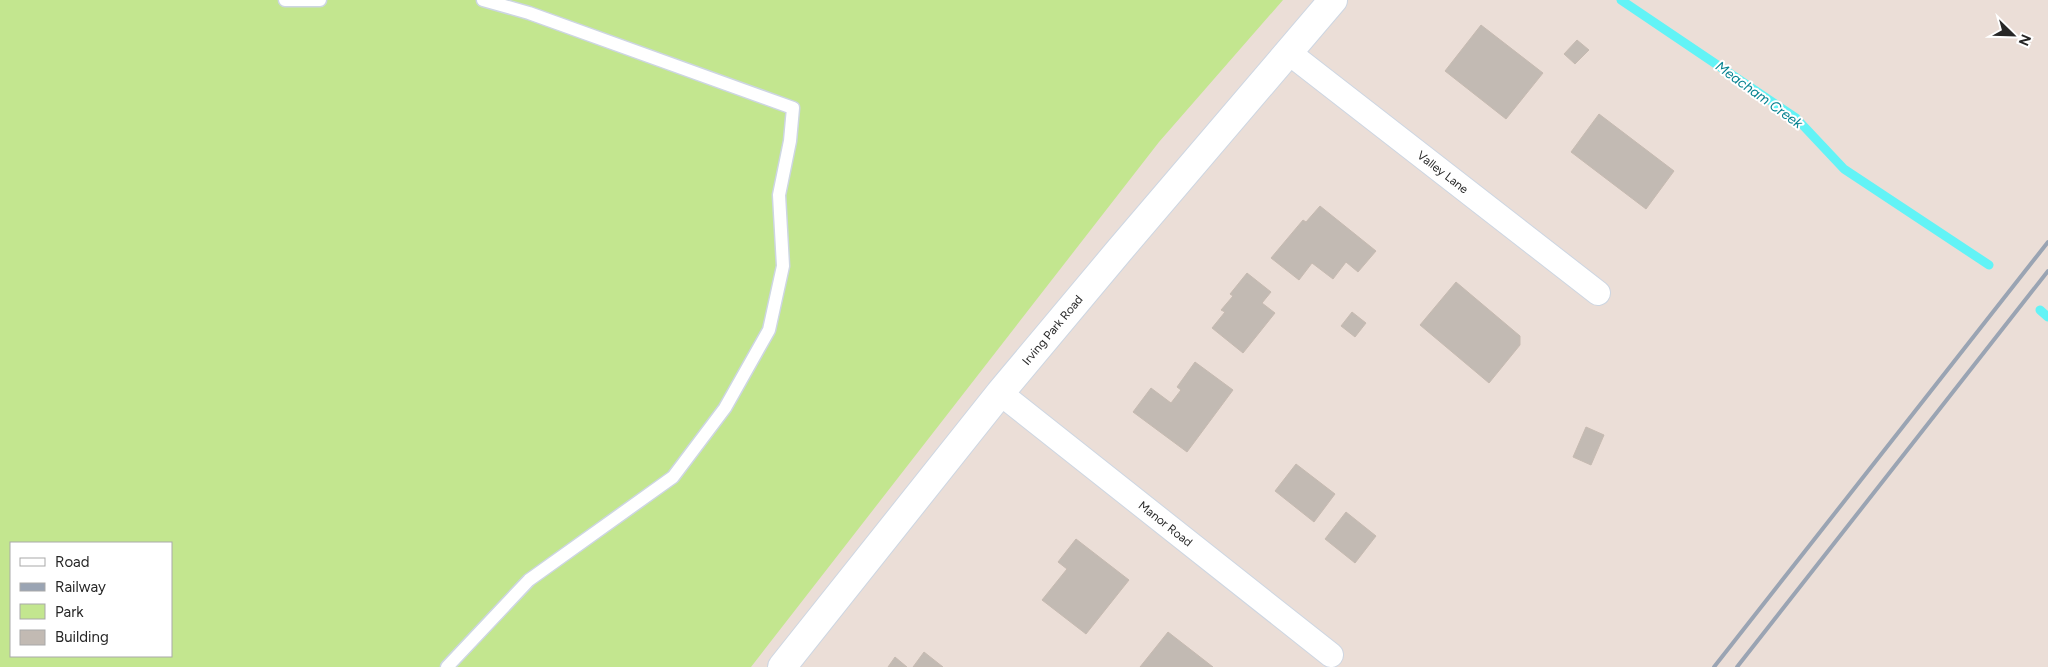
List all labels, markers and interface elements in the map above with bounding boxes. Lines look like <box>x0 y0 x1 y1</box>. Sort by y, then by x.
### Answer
north arrow <box>1988 10 2038 60</box>
text: N <box>2015 32 2034 48</box>
water label: Meacham Creek <box>1712 58 1807 133</box>
street label: Valley Lane <box>1415 148 1471 197</box>
street label: Irving Park Road <box>1019 293 1086 368</box>
street label: Manor Road <box>1136 498 1195 550</box>
legend <box>10 542 172 657</box>
text: Road <box>55 553 90 571</box>
text: Railway <box>55 578 106 596</box>
text: Park <box>55 603 84 621</box>
text: Building <box>55 628 109 646</box>

